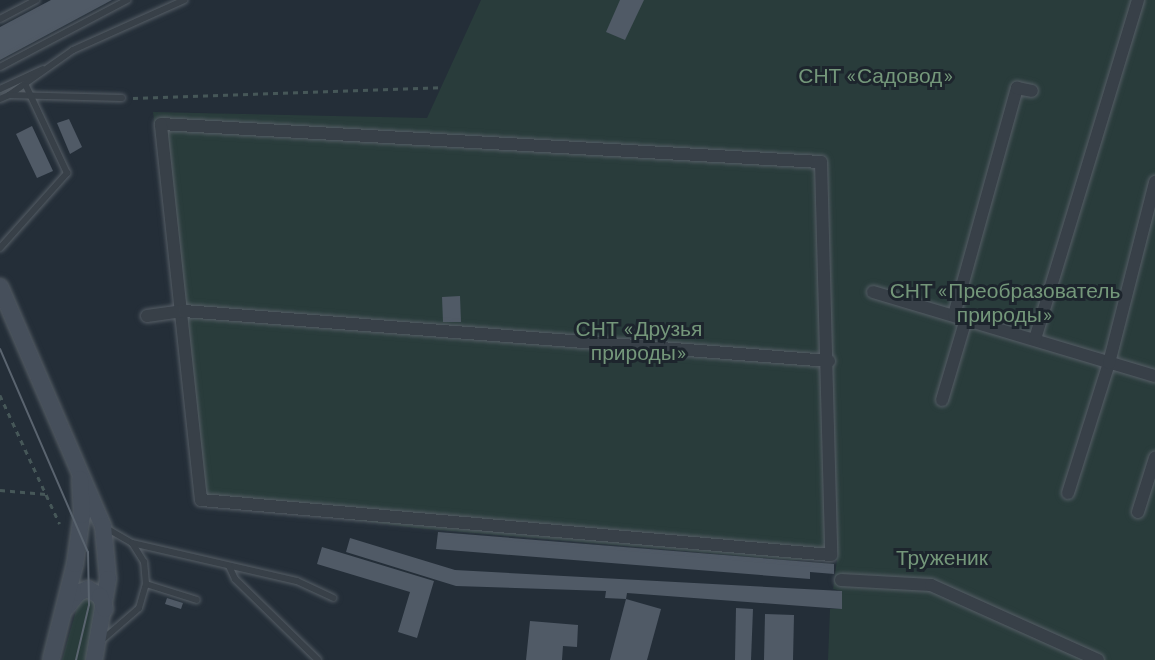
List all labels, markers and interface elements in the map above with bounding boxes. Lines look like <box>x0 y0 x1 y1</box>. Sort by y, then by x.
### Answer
park label: СНТ «Садовод» <box>798 62 954 88</box>
park label: СНТ «Преобразователь природы» <box>890 277 1120 327</box>
park label: СНТ «Друзья природы» <box>576 315 702 365</box>
park label: Труженик <box>896 544 988 570</box>

